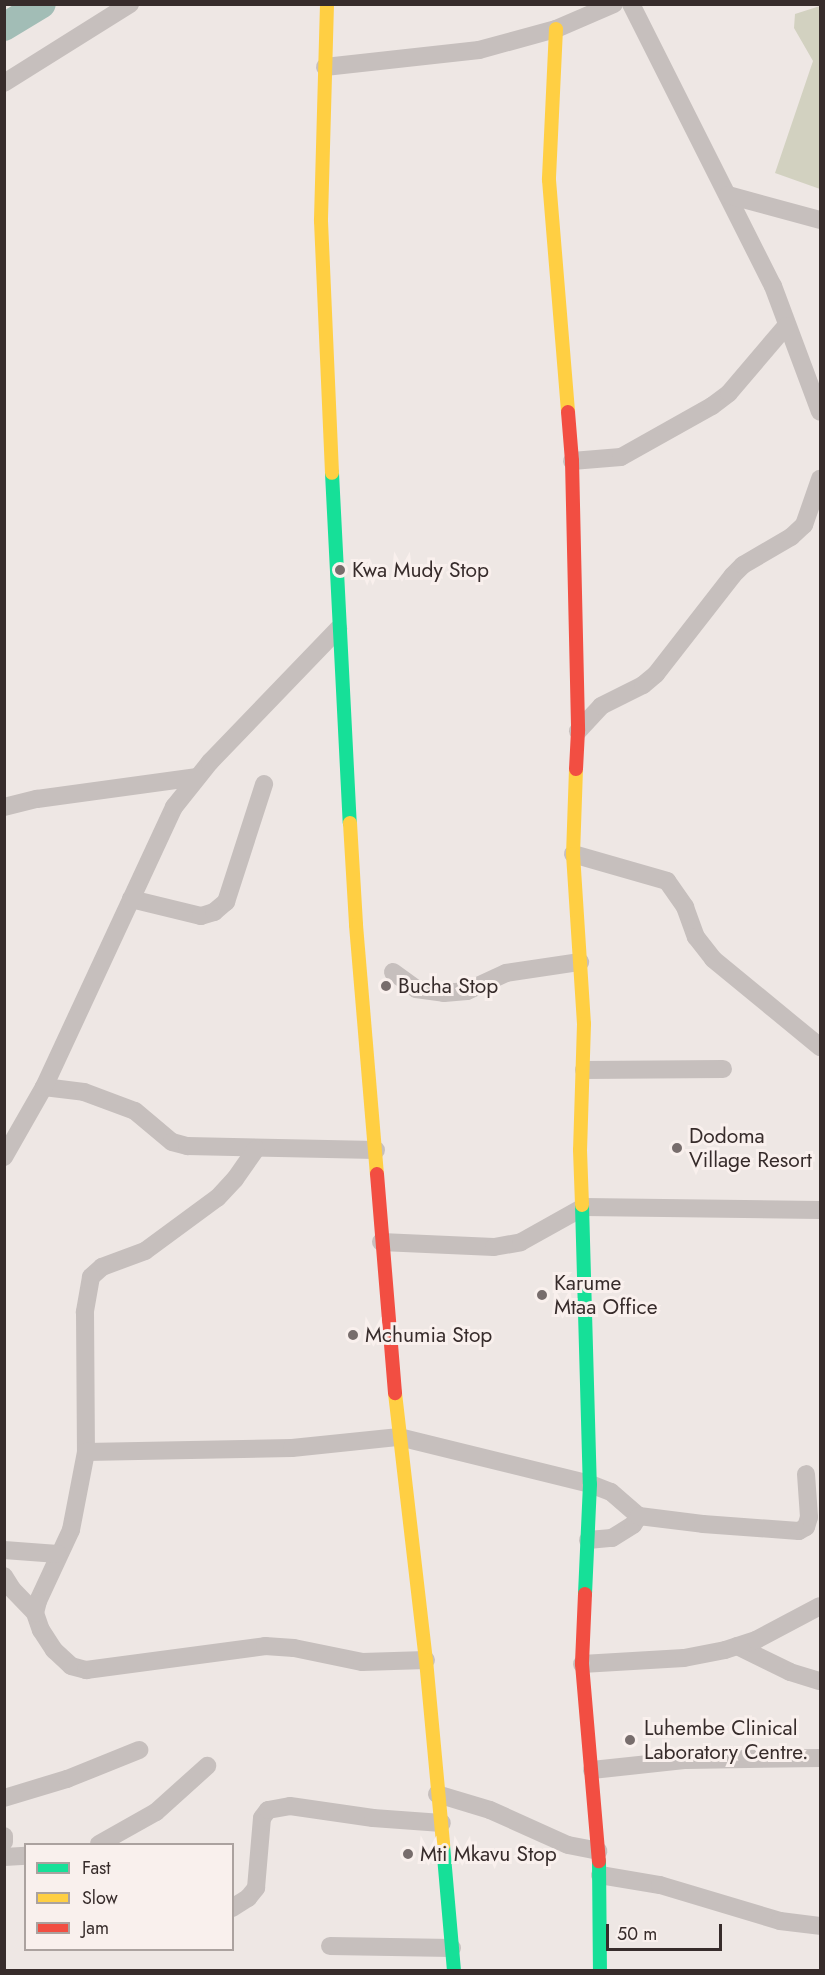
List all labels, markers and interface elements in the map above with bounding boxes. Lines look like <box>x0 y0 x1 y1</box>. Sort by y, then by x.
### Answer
place label: Kwa Mudy Stop <box>352 557 489 583</box>
marker: Kwa Mudy Stop <box>333 563 347 577</box>
place label: Bucha Stop <box>398 973 498 999</box>
marker: Bucha Stop <box>379 979 393 993</box>
place label: Dodoma Village Resort <box>689 1123 812 1173</box>
marker: Dodoma Village Resort <box>670 1141 684 1155</box>
place label: Karume Mtaa Office <box>554 1270 657 1320</box>
marker: Karume Mtaa Office <box>535 1288 549 1302</box>
place label: Mchumia Stop <box>365 1322 492 1348</box>
marker: Mchumia Stop <box>346 1328 360 1342</box>
place label: Luhembe Clinical Laboratory Centre. <box>644 1715 808 1765</box>
marker: Luhembe Clinical Laboratory Centre. <box>621 1731 639 1749</box>
place label: Mti Mkavu Stop <box>420 1841 557 1867</box>
legend <box>24 1843 234 1951</box>
marker: Mti Mkavu Stop <box>401 1847 415 1861</box>
text: Fast <box>82 1855 111 1881</box>
text: Slow <box>82 1885 118 1911</box>
scale bar <box>609 1912 724 1950</box>
text: Jam <box>82 1915 109 1941</box>
text: 50 m <box>617 1921 657 1947</box>

